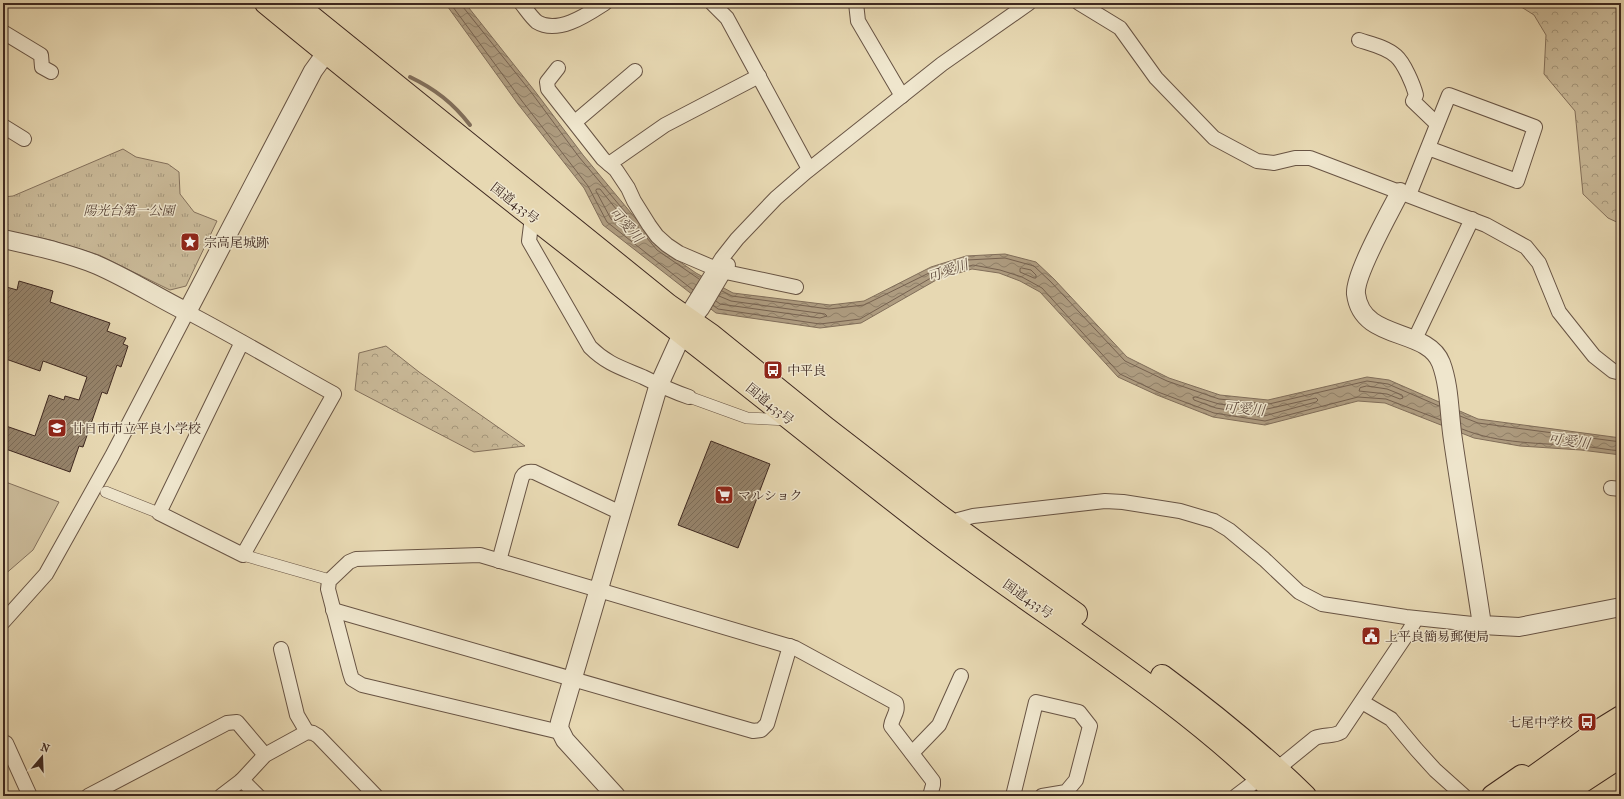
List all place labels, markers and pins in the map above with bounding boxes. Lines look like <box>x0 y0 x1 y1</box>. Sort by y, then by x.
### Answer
place icon: 宗高尾城跡 <box>179 231 201 253</box>
place label: 宗高尾城跡 <box>204 235 269 250</box>
bus stop icon: 中平良 <box>762 359 784 381</box>
place label: 中平良 <box>787 363 826 378</box>
school or university icon: 廿日市市立平良小学校 <box>46 417 68 439</box>
place label: 廿日市市立平良小学校 <box>71 421 201 436</box>
supermarket icon: マルショク <box>713 484 735 506</box>
place label: マルショク <box>738 488 802 503</box>
public building icon: 上平良簡易郵便局 <box>1360 625 1382 647</box>
place label: 上平良簡易郵便局 <box>1385 629 1489 644</box>
bus stop icon: 七尾中学校 <box>1576 711 1598 733</box>
place label: 七尾中学校 <box>1508 715 1573 730</box>

